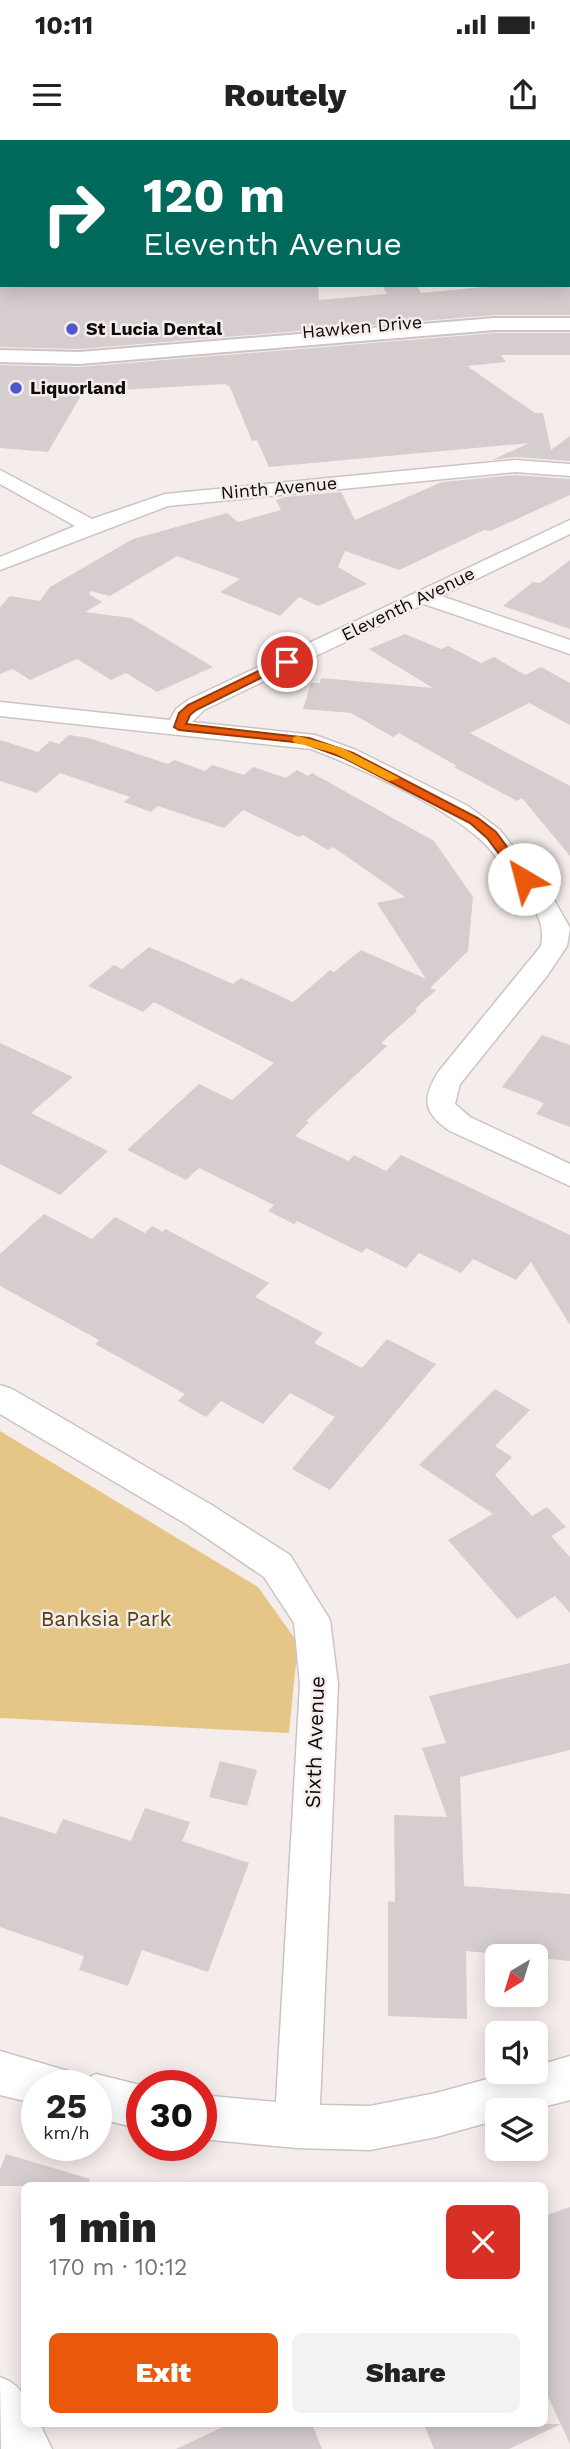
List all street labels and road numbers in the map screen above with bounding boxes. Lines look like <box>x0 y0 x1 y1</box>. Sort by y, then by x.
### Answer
street label: Hawken Drive <box>301 311 423 342</box>
street label: Ninth Avenue <box>220 472 338 503</box>
street label: Eleventh Avenue <box>338 562 478 645</box>
street label: Sixth Avenue <box>300 1675 329 1809</box>

